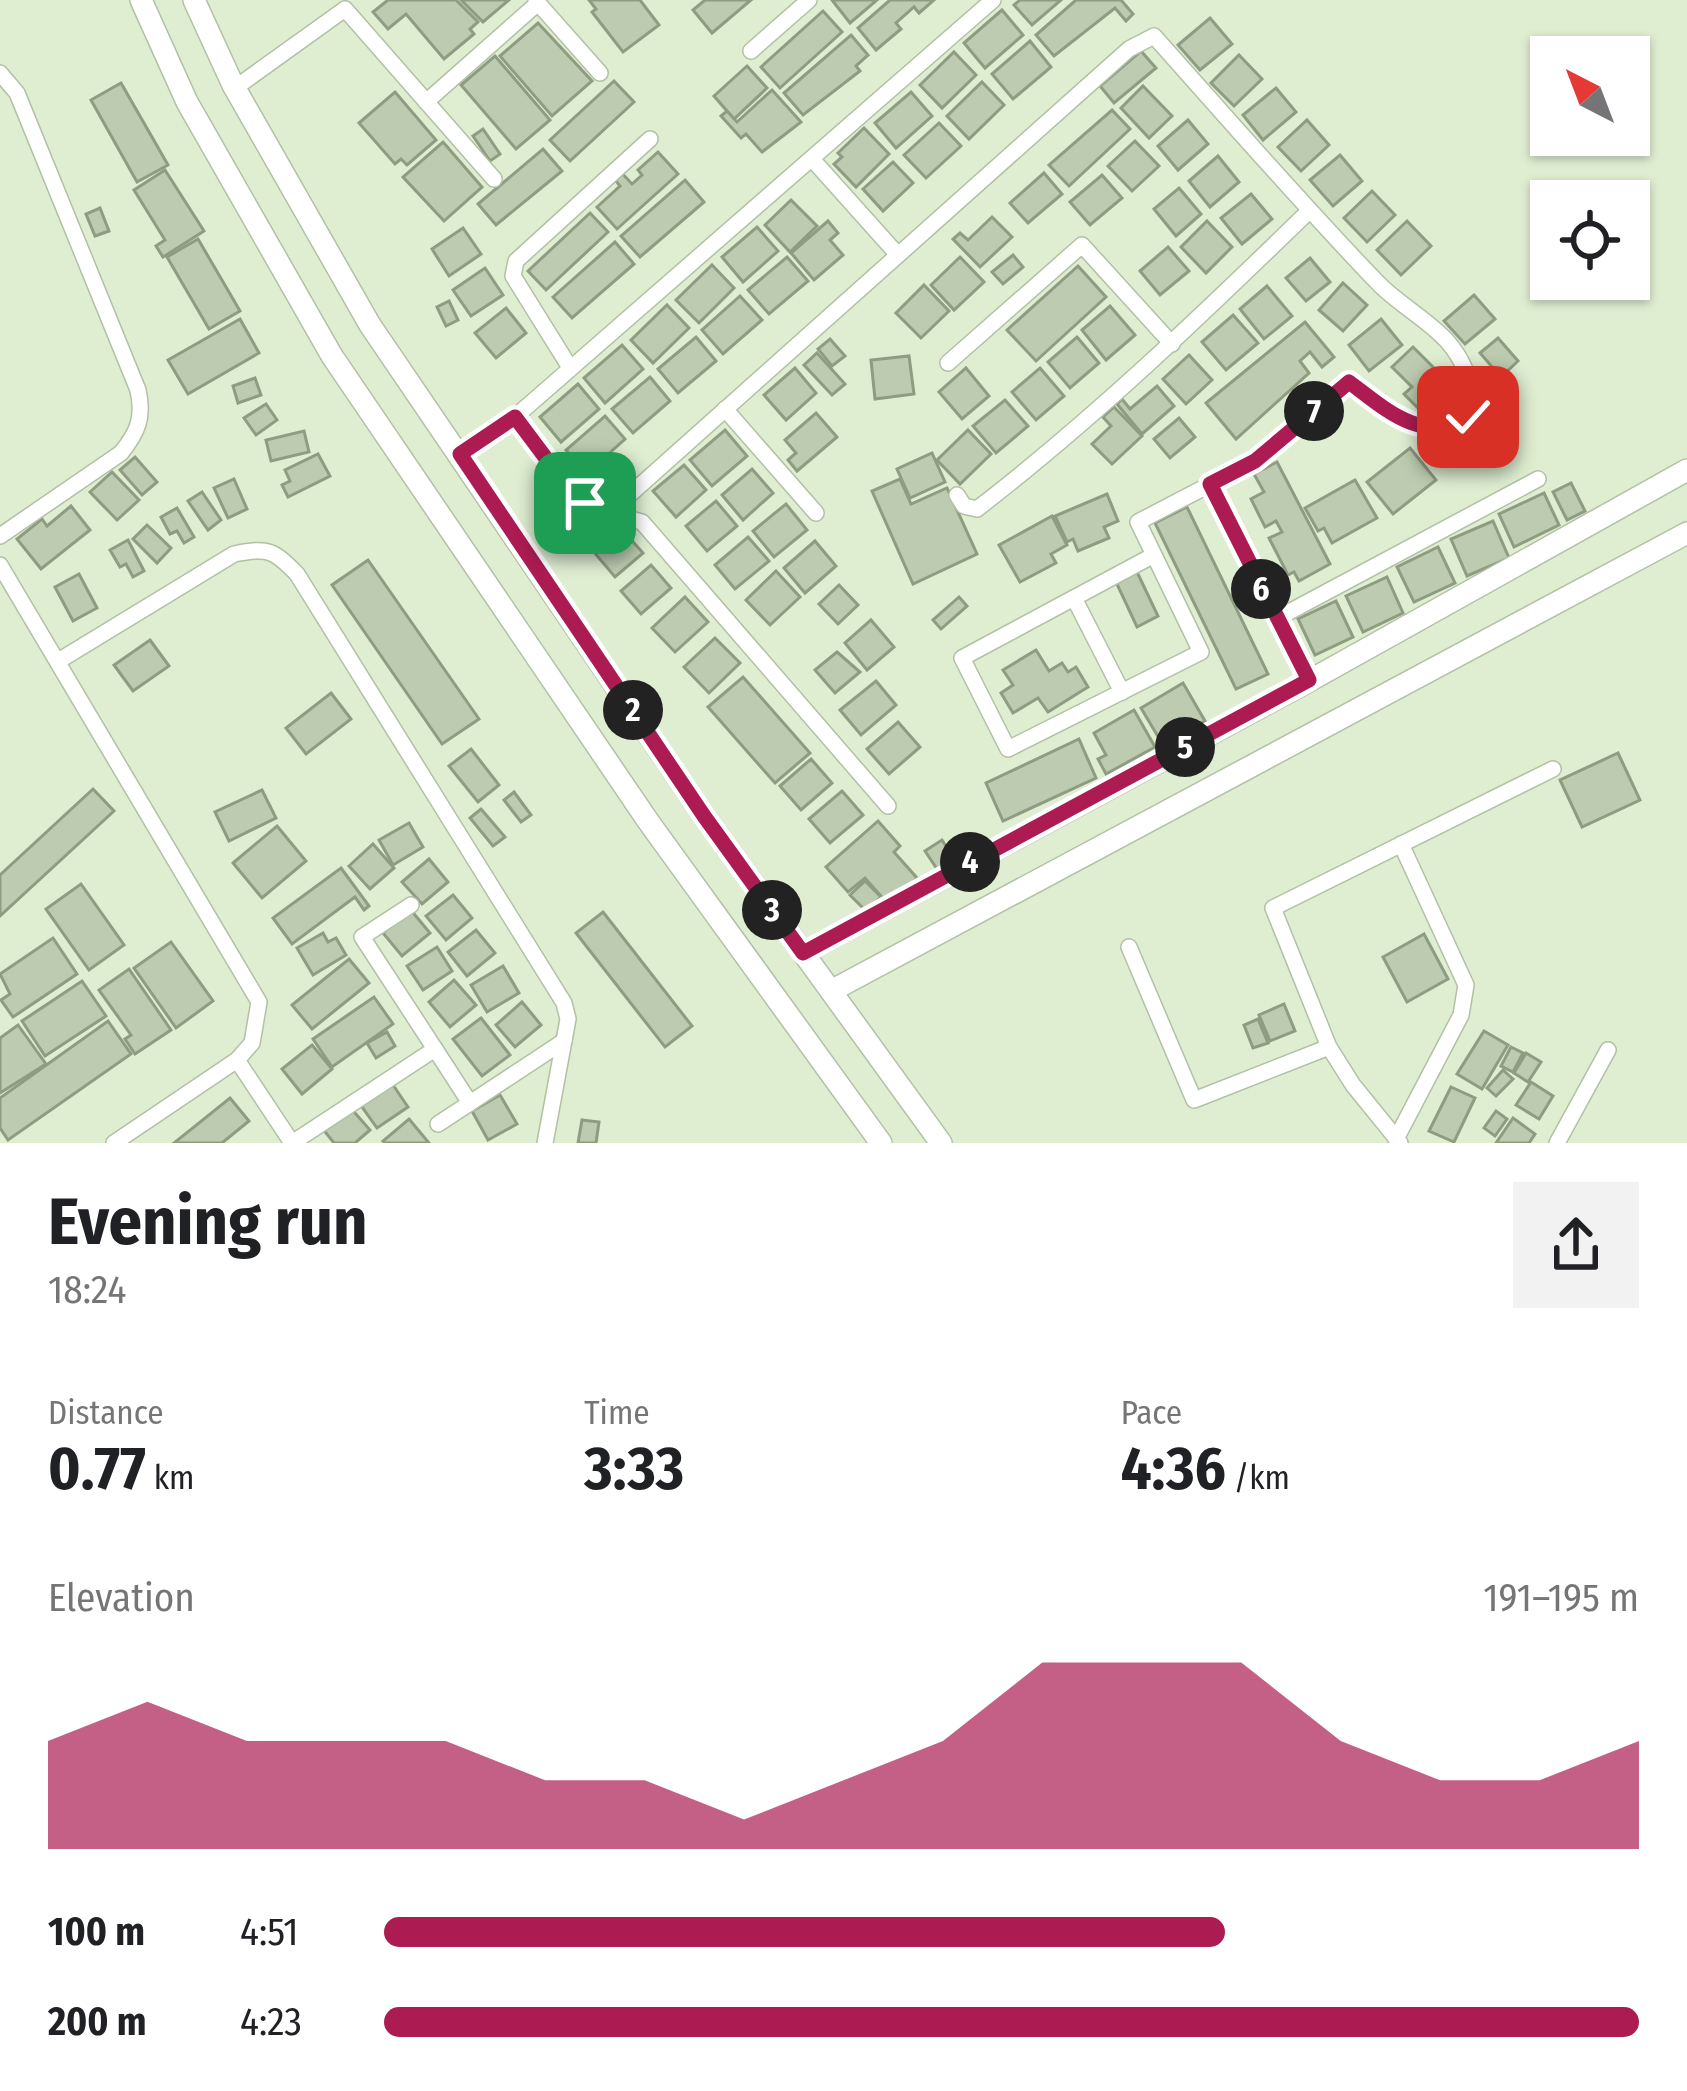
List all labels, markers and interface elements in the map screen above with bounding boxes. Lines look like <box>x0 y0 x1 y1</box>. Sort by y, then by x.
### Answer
north arrow <box>1530 36 1650 156</box>
map controls <box>1530 36 1650 300</box>
button: locate <box>1530 180 1650 300</box>
pin <box>1417 366 1519 468</box>
pin: 7 <box>1284 381 1344 441</box>
icon: check <box>1435 384 1501 450</box>
text: 7 <box>1307 391 1321 431</box>
pin <box>534 452 636 554</box>
icon: arrive <box>552 470 618 536</box>
pin: 6 <box>1231 559 1291 619</box>
text: 6 <box>1252 569 1270 609</box>
pin: 2 <box>603 680 663 740</box>
text: 2 <box>625 690 641 730</box>
pin: 5 <box>1155 717 1215 777</box>
text: 5 <box>1177 727 1193 767</box>
pin: 4 <box>940 832 1000 892</box>
text: 4 <box>962 842 978 882</box>
pin: 3 <box>742 880 802 940</box>
text: 3 <box>764 890 780 930</box>
text: Evening run <box>48 1182 368 1261</box>
button: share <box>1513 1182 1639 1308</box>
text: 18:24 <box>48 1267 126 1313</box>
text: Distance <box>48 1393 164 1433</box>
text: Time <box>584 1393 650 1433</box>
text: Pace <box>1121 1393 1182 1433</box>
text: 0.77 <box>48 1433 146 1505</box>
text: 3:33 <box>584 1433 684 1505</box>
text: 4:36 <box>1121 1433 1226 1505</box>
text: km <box>146 1458 194 1498</box>
text: /km <box>1226 1458 1290 1498</box>
text: Elevation <box>48 1575 195 1621</box>
text: 191–195 m <box>1483 1575 1639 1621</box>
text: 100 m <box>48 1909 145 1955</box>
text: 4:51 <box>240 1909 299 1955</box>
text: 200 m <box>48 1999 147 2045</box>
text: 4:23 <box>240 1999 302 2045</box>

